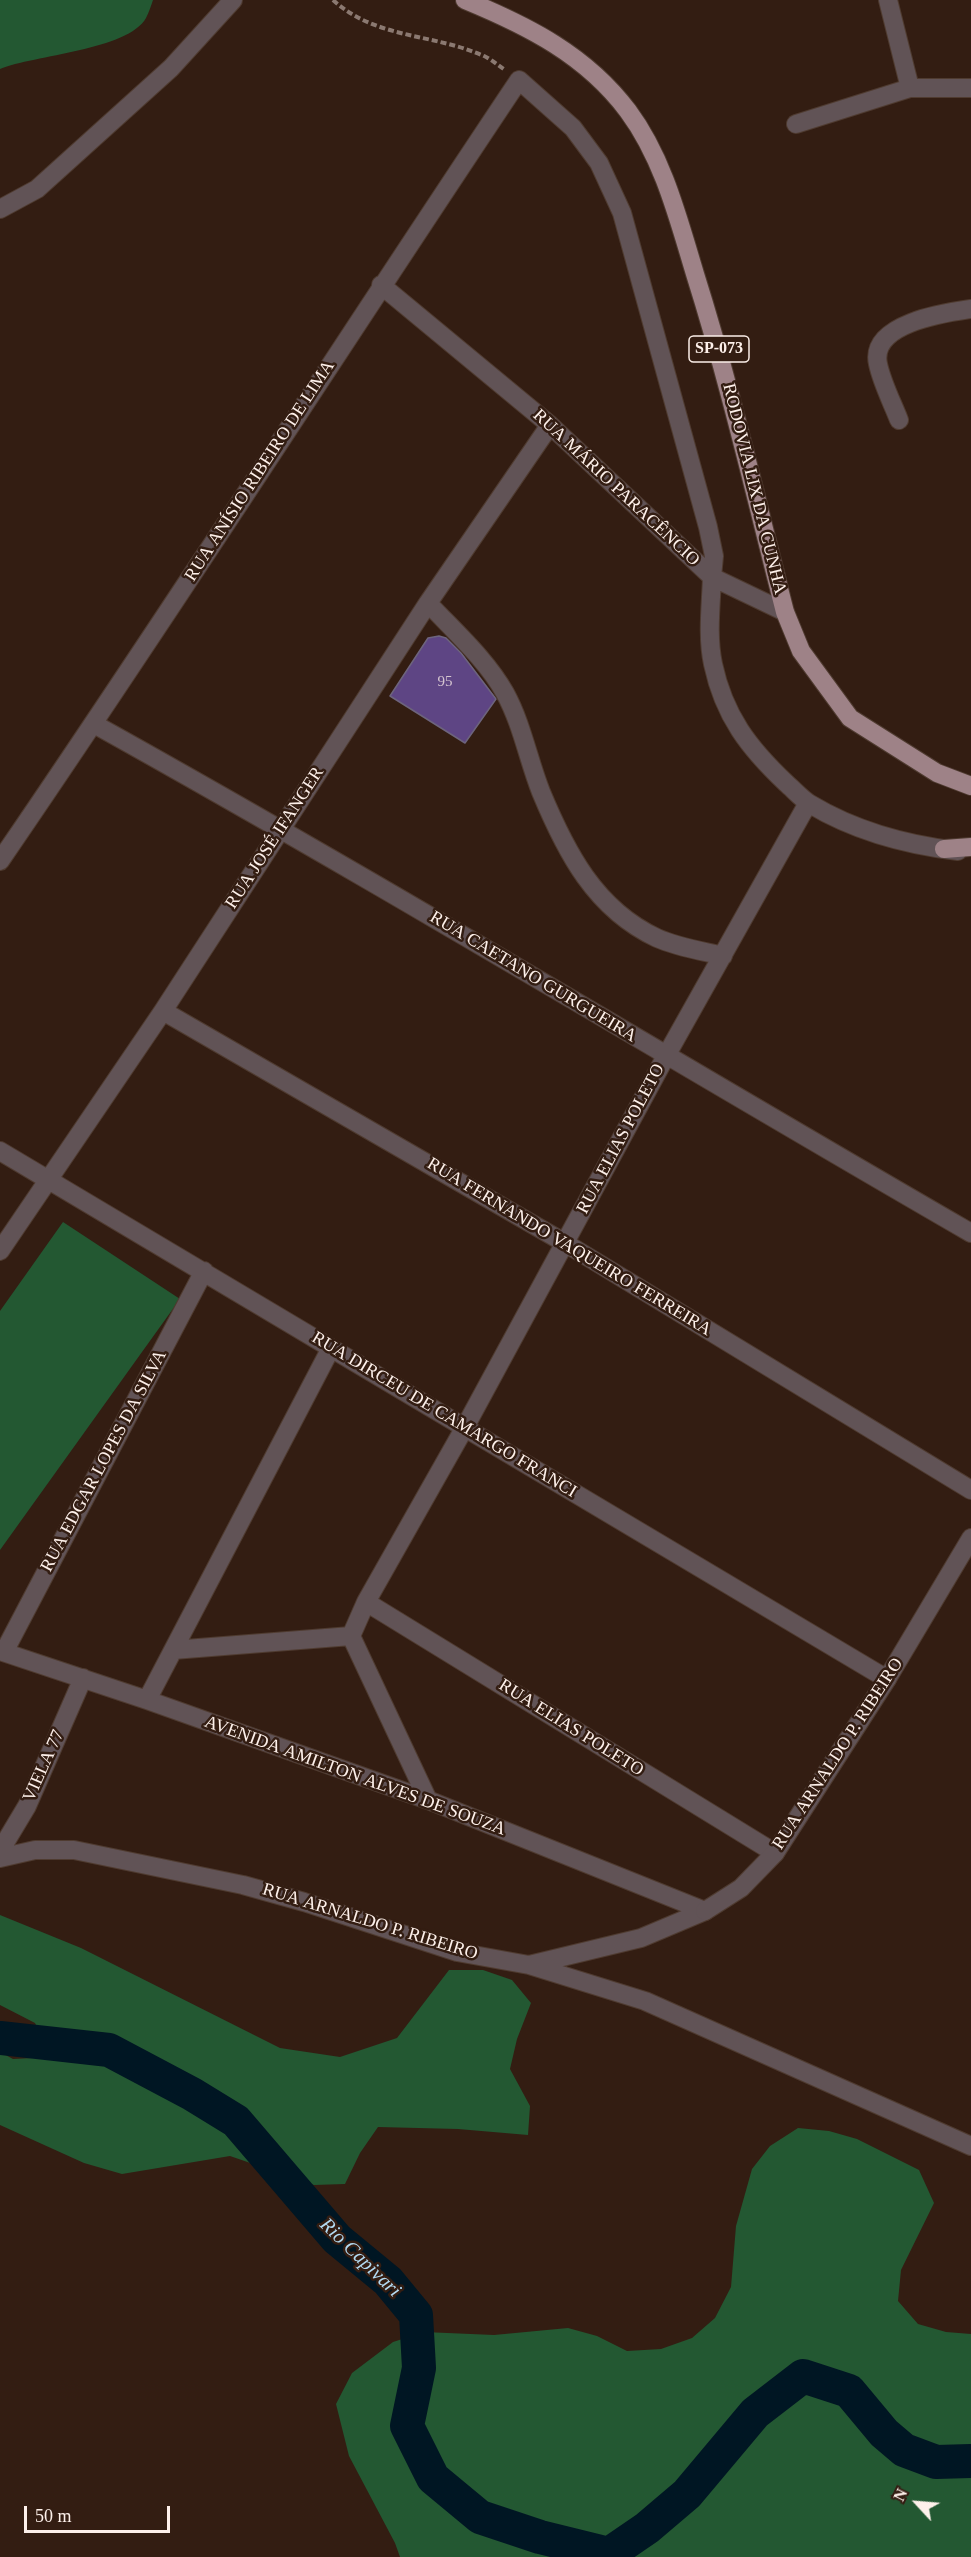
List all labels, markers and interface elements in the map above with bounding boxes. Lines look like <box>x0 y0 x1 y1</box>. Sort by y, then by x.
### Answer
road number: SP-073 <box>689 336 749 362</box>
street label: RUA ANÍSIO RIBEIRO DE LIMA <box>180 357 340 585</box>
street label: RODOVIA LIX DA CUNHA <box>717 381 791 597</box>
street label: RUA MÁRIO PARACÊNCIO <box>528 405 704 571</box>
house number: 95 <box>438 673 452 691</box>
street label: RUA JOSÉ IFANGER <box>221 763 329 913</box>
street label: RUA CAETANO GURGUEIRA <box>426 907 640 1047</box>
street label: RUA ELIAS POLETO <box>572 1060 670 1218</box>
street label: RUA FERNANDO VAQUEIRO FERREIRA <box>423 1153 715 1341</box>
street label: RUA DIRCEU DE CAMARGO FRANCI <box>308 1327 580 1503</box>
street label: RUA EDGAR LOPES DA SILVA <box>36 1346 172 1576</box>
street label: RUA ARNALDO P. RIBEIRO <box>768 1654 908 1854</box>
street label: RUA ELIAS POLETO <box>495 1675 647 1781</box>
street label: AVENIDA AMILTON ALVES DE SOUZA <box>201 1711 509 1841</box>
street label: VIELA 77 <box>19 1727 69 1805</box>
street label: RUA ARNALDO P. RIBEIRO <box>260 1879 480 1965</box>
water label: Rio Capivari <box>314 2213 406 2303</box>
north arrow <box>887 2473 947 2533</box>
text: N <box>890 2486 911 2504</box>
scale bar <box>27 2494 172 2532</box>
text: 50 m <box>35 2506 72 2526</box>

